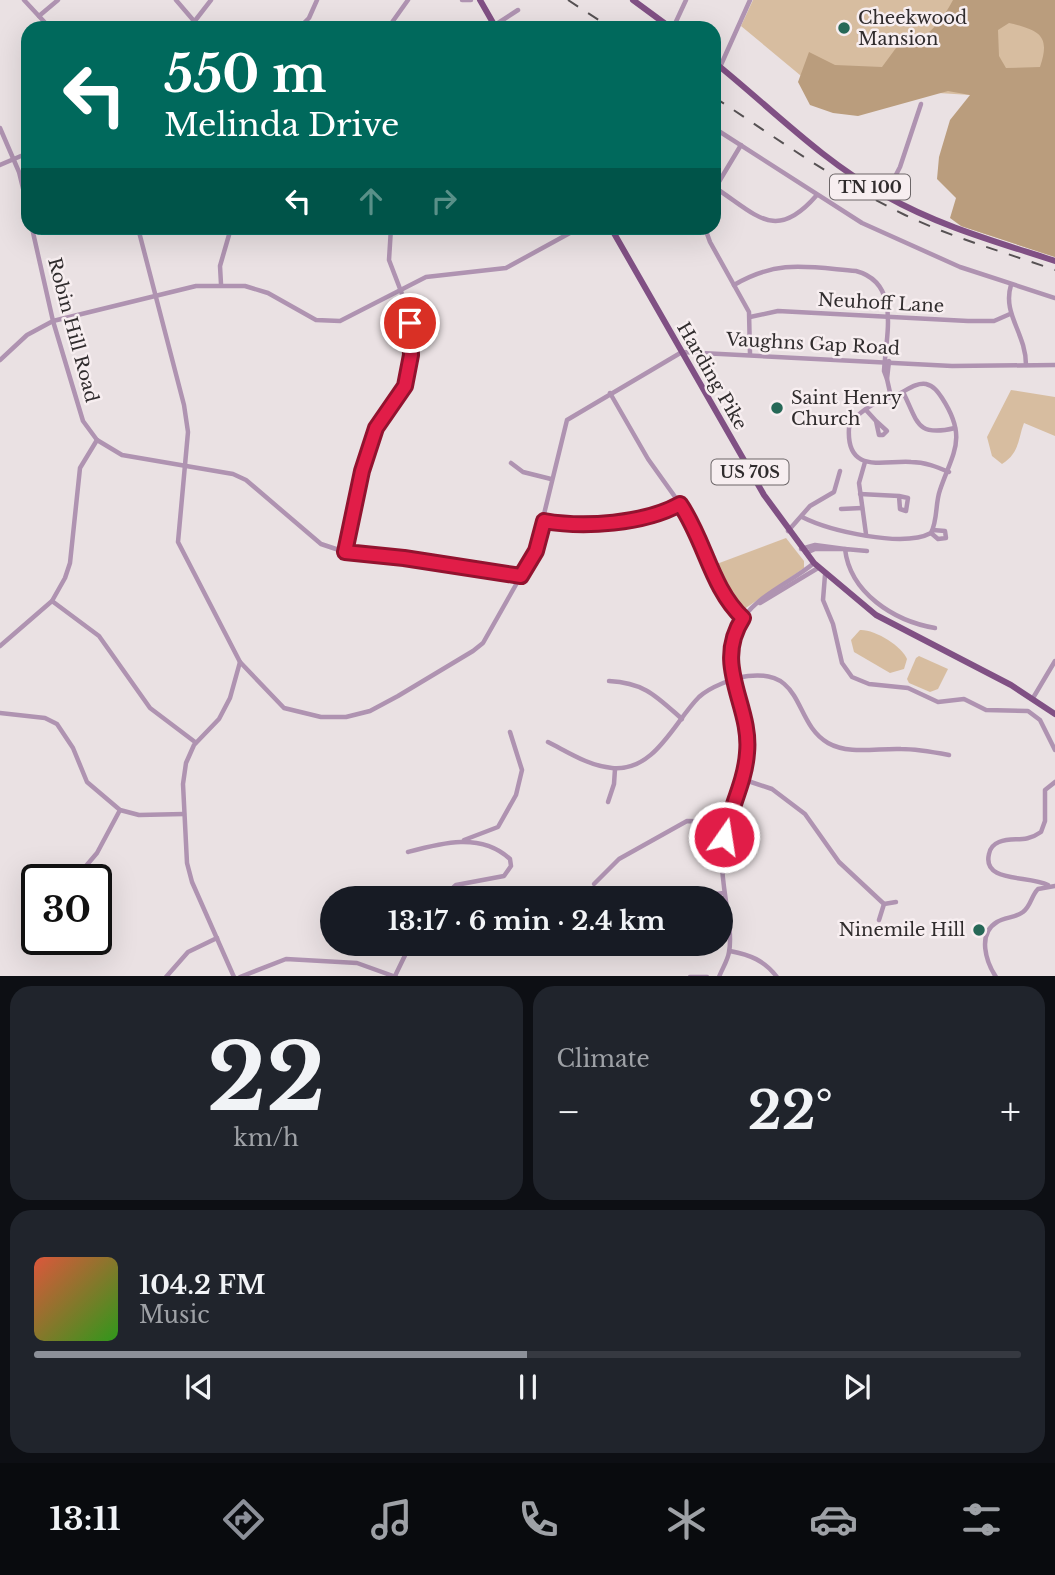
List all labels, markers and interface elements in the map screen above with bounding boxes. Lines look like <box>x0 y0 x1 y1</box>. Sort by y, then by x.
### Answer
place label: Cheekwood Mansion <box>858 7 967 50</box>
marker: Cheekwood Mansion <box>836 20 852 36</box>
text: 550 m <box>164 44 327 105</box>
icon: left <box>49 49 140 140</box>
text: Melinda Drive <box>164 105 399 145</box>
road number: TN 100 <box>830 174 910 200</box>
icon: left <box>279 182 317 220</box>
icon: ahead <box>352 182 390 220</box>
icon: right <box>425 182 463 220</box>
street label: Robin Hill Road <box>43 255 103 405</box>
street label: Neuhoff Lane <box>817 289 945 317</box>
pin <box>380 293 440 353</box>
icon: arrive <box>391 304 429 342</box>
street label: Harding Pike <box>672 318 752 434</box>
street label: Vaughns Gap Road <box>724 328 901 360</box>
place label: Saint Henry Church <box>791 387 903 430</box>
marker: Saint Henry Church <box>769 400 785 416</box>
road number: US 70S <box>712 460 788 485</box>
position arrow <box>687 800 761 874</box>
speed limit sign: 30 <box>21 864 112 955</box>
text: 13:17 · 6 min · 2.4 km <box>388 905 665 937</box>
place label: Ninemile Hill <box>839 919 965 941</box>
marker: Ninemile Hill <box>971 922 987 938</box>
text: 22 <box>207 1022 325 1135</box>
text: Climate <box>557 1045 650 1073</box>
text: 22° <box>748 1079 833 1143</box>
text: − <box>557 1088 581 1135</box>
text: + <box>1000 1088 1021 1135</box>
text: km/h <box>234 1124 299 1152</box>
text: 104.2 FM <box>139 1269 266 1301</box>
text: Music <box>139 1301 210 1329</box>
icon: previous <box>180 1368 218 1406</box>
icon: pause <box>509 1368 547 1406</box>
icon: next <box>838 1368 876 1406</box>
icon: directions <box>219 1495 268 1544</box>
icon: music <box>367 1495 416 1544</box>
icon: phone <box>514 1495 563 1544</box>
icon: climate <box>662 1495 711 1544</box>
icon: car <box>809 1495 858 1544</box>
icon: filters <box>957 1495 1006 1544</box>
text: 13:11 <box>49 1499 121 1539</box>

